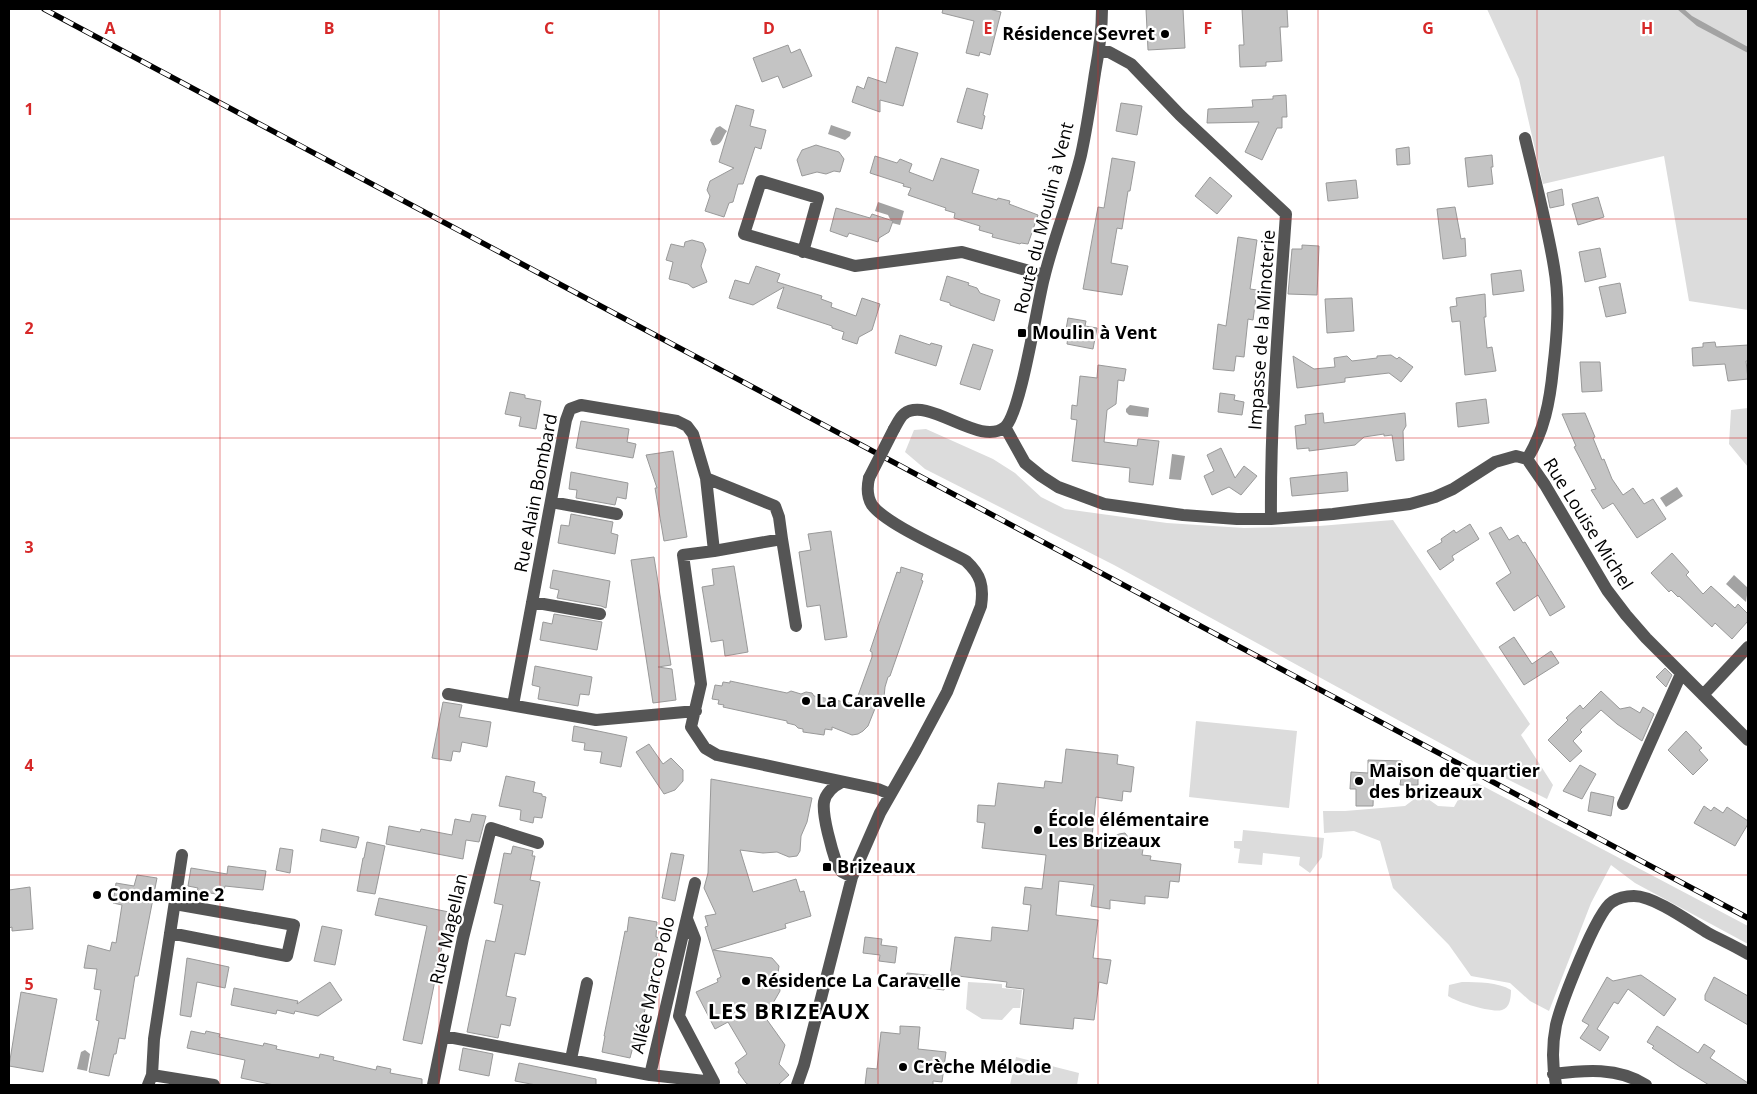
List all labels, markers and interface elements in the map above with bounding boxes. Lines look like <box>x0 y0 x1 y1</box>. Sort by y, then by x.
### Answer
text: A <box>104 17 116 39</box>
text: B <box>324 17 334 39</box>
text: C <box>544 17 554 39</box>
text: D <box>763 17 775 39</box>
text: E <box>984 17 993 39</box>
text: F <box>1204 17 1212 39</box>
text: G <box>1422 17 1434 39</box>
text: H <box>1641 17 1653 39</box>
place label: Résidence Sevret <box>1002 21 1155 45</box>
marker: Résidence Sevret <box>1159 28 1171 40</box>
text: 1 <box>24 98 34 120</box>
street label: Route du Moulin à Vent <box>1008 119 1078 316</box>
street label: Impasse de la Minoterie <box>1242 229 1280 431</box>
text: 2 <box>24 317 34 339</box>
place label: Moulin à Vent <box>1032 320 1157 344</box>
marker: Moulin à Vent <box>1016 327 1028 339</box>
street label: Rue Alain Bombard <box>508 411 562 574</box>
street label: Rue Louise Michel <box>1539 453 1639 594</box>
text: 3 <box>24 536 34 558</box>
place label: La Caravelle <box>816 688 926 712</box>
marker: La Caravelle <box>800 695 812 707</box>
text: 4 <box>24 754 34 776</box>
place label: Maison de quartier des brizeaux <box>1369 758 1540 803</box>
marker: Maison de quartier des brizeaux <box>1353 775 1365 787</box>
place label: École élémentaire Les Brizeaux <box>1048 807 1209 852</box>
marker: École élémentaire Les Brizeaux <box>1032 824 1044 836</box>
place label: Brizeaux <box>837 854 916 878</box>
marker: Brizeaux <box>821 861 833 873</box>
street label: Rue Magellan <box>424 871 472 987</box>
place label: Condamine 2 <box>107 882 224 906</box>
marker: Condamine 2 <box>91 889 103 901</box>
street label: Allée Marco Polo <box>625 914 679 1056</box>
place label: Résidence La Caravelle <box>756 968 961 992</box>
text: 5 <box>24 973 34 995</box>
marker: Résidence La Caravelle <box>740 975 752 987</box>
district label: LES BRIZEAUX <box>708 995 870 1025</box>
place label: Crèche Mélodie <box>913 1054 1051 1078</box>
marker: Crèche Mélodie <box>897 1061 909 1073</box>

